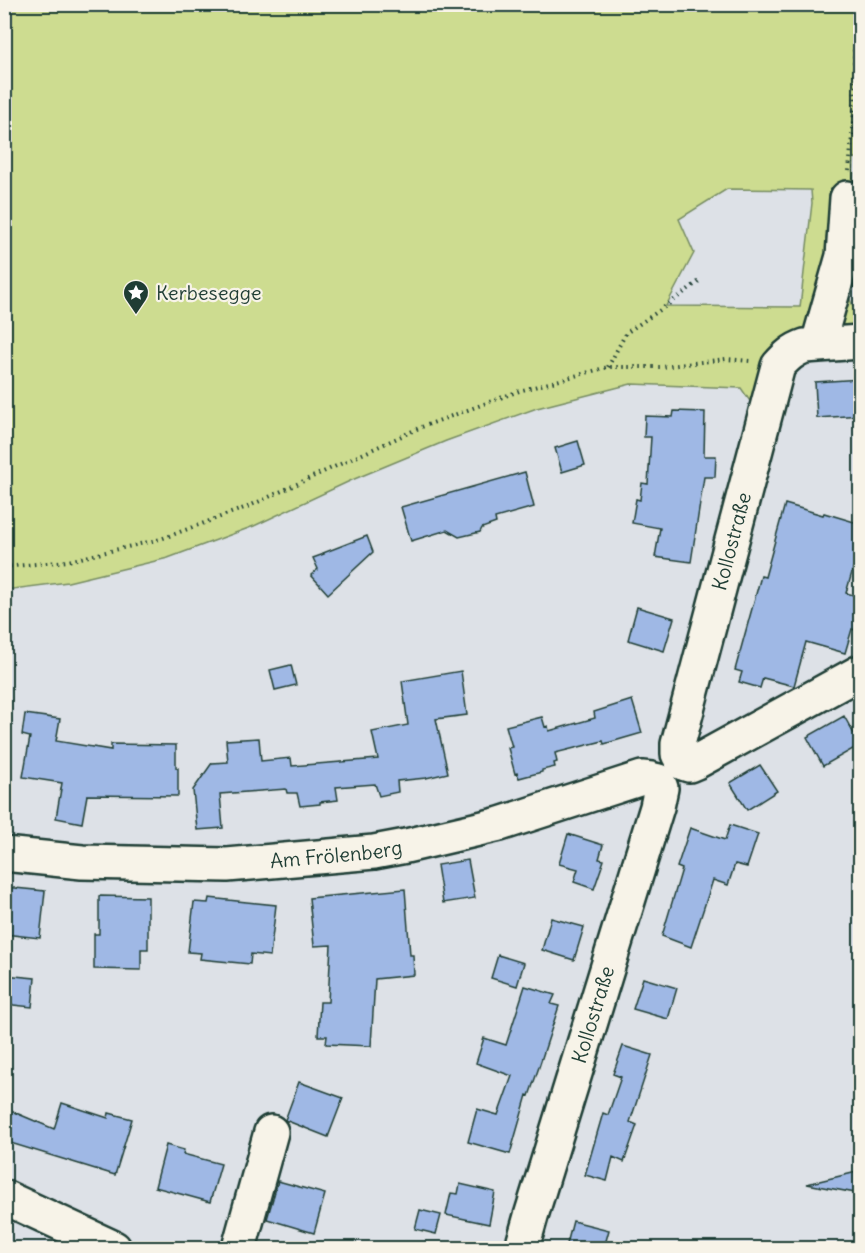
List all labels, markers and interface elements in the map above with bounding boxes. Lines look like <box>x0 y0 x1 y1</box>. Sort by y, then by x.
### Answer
place icon: Kerbesegge <box>121 278 151 316</box>
place label: Kerbesegge <box>156 280 262 305</box>
street label: Kollostraße <box>706 489 756 593</box>
street label: Am Frölenberg <box>269 834 404 873</box>
street label: Kollostraße <box>566 963 619 1066</box>

